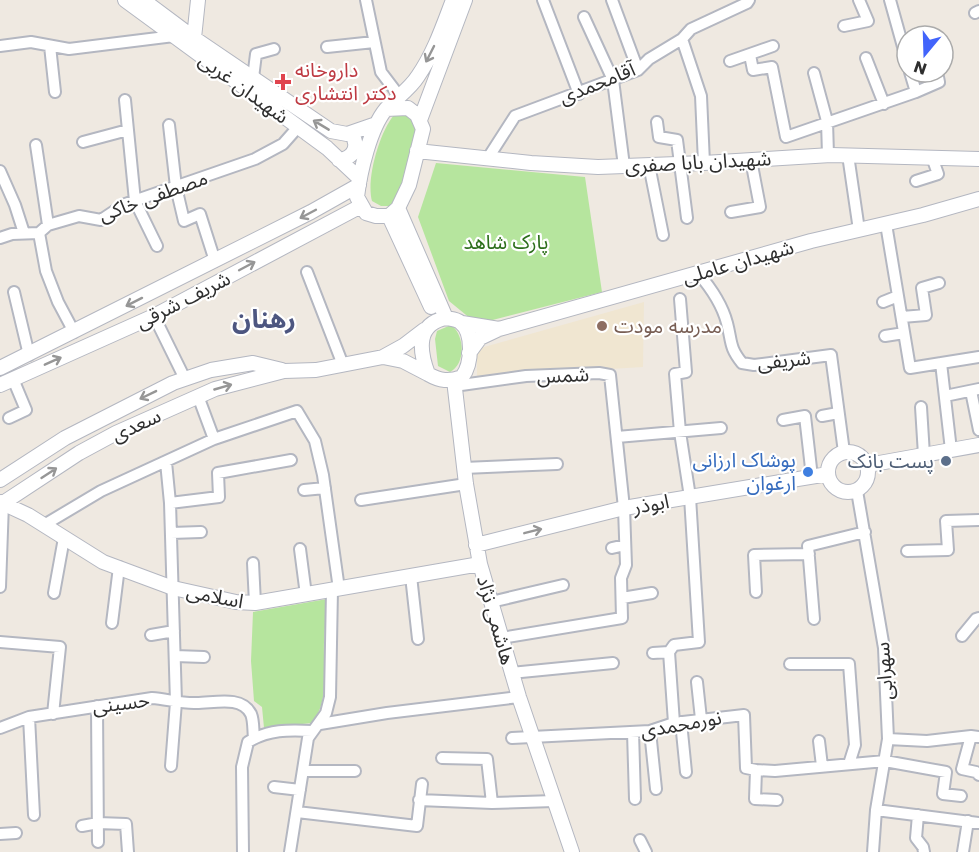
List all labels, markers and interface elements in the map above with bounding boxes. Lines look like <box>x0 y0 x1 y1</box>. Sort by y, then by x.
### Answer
north arrow <box>895 24 955 84</box>
one-way arrow <box>424 45 436 62</box>
street label: شهیدان غربی <box>193 46 295 130</box>
street label: آقامحمدی <box>555 55 640 111</box>
text: N <box>911 55 930 81</box>
place label: داروخانه دکتر انتشاری <box>295 56 396 107</box>
marker: داروخانه دکتر انتشاری <box>276 75 290 89</box>
one-way arrow <box>313 118 330 130</box>
street label: شهیدان بابا صفری <box>624 144 772 180</box>
street label: مصطفی خاکی <box>95 163 211 229</box>
one-way arrow <box>299 208 317 220</box>
park label: پارک شاهد <box>464 228 548 256</box>
street label: شهیدان عاملی <box>679 233 797 291</box>
one-way arrow <box>238 260 256 271</box>
street label: شریف شرقی <box>131 264 235 336</box>
one-way arrow <box>126 296 143 308</box>
district label: رهنان <box>232 301 296 337</box>
place label: مدرسه مودت <box>614 312 722 340</box>
marker: مدرسه مودت <box>595 319 609 333</box>
street label: شریفی <box>756 343 812 377</box>
one-way arrow <box>44 355 62 366</box>
street label: شمس <box>536 360 590 390</box>
one-way arrow <box>213 381 232 392</box>
one-way arrow <box>140 389 158 401</box>
street label: سعدی <box>107 401 165 449</box>
place label: پوشاک ارزانی ارغوان <box>692 446 796 497</box>
place label: پست بانک <box>848 447 934 475</box>
marker: پست بانک <box>939 454 953 468</box>
marker: پوشاک ارزانی ارغوان <box>801 465 815 479</box>
one-way arrow <box>40 467 57 479</box>
street label: ابوذر <box>630 487 671 521</box>
one-way arrow <box>523 525 542 537</box>
street label: هاشمی نژاد <box>470 572 522 668</box>
street label: اسلامی <box>184 577 246 615</box>
street label: سهرابی <box>868 641 900 701</box>
street label: حسینی <box>91 686 151 720</box>
street label: نورمحمدی <box>638 703 724 745</box>

